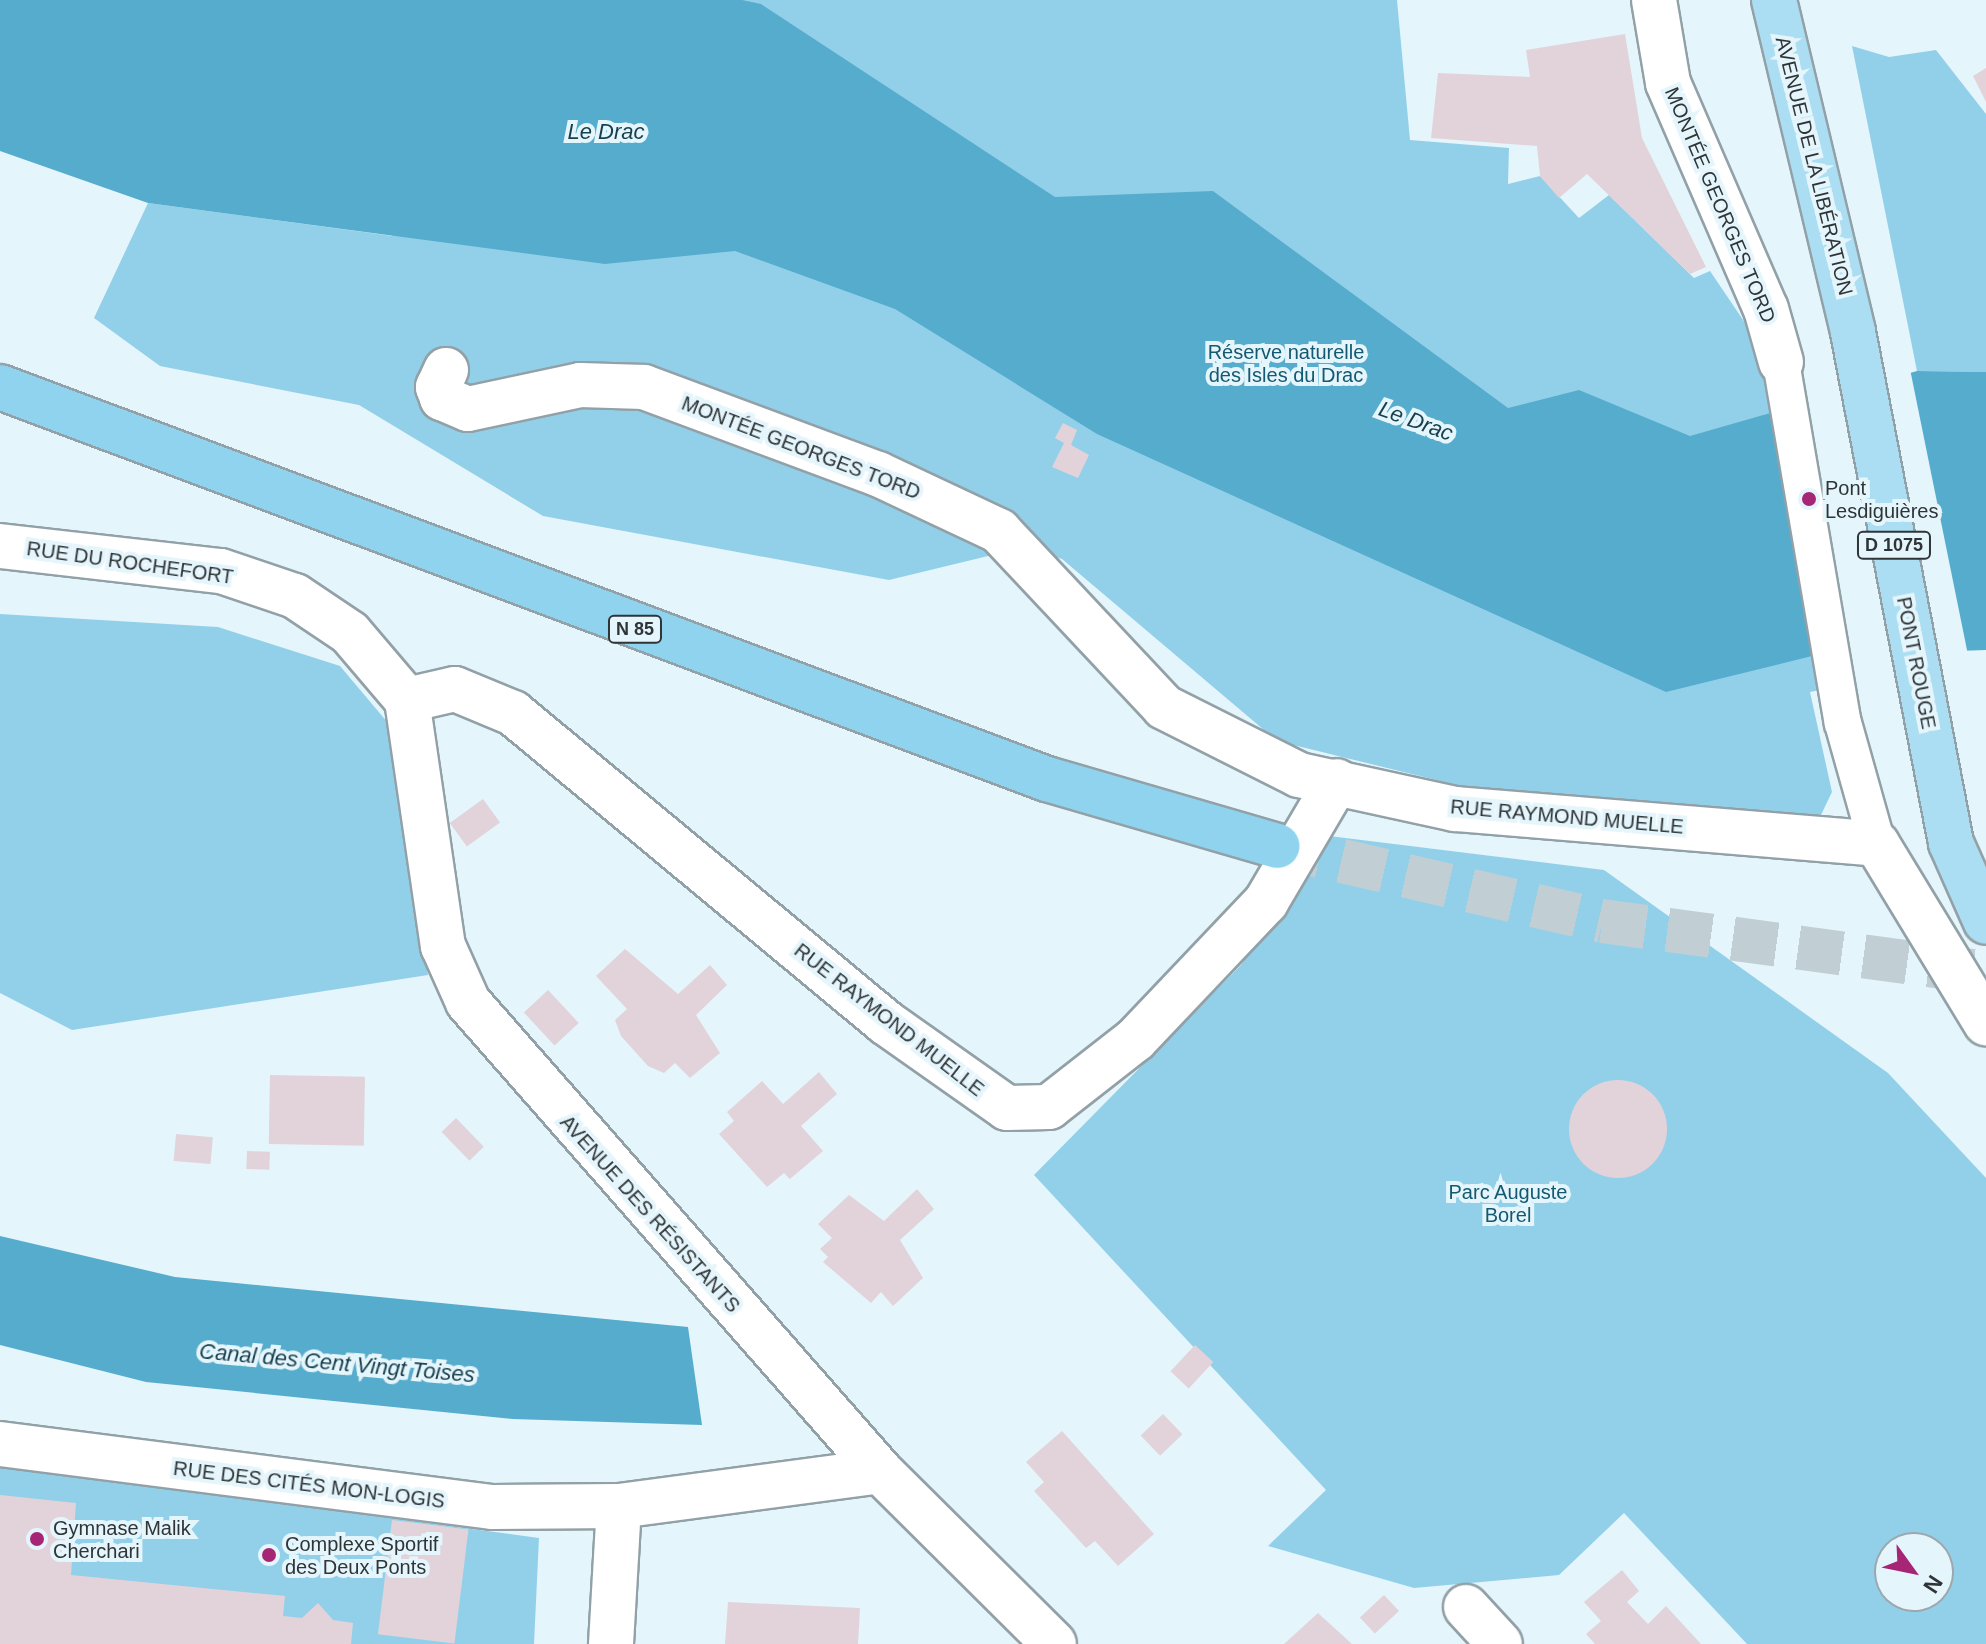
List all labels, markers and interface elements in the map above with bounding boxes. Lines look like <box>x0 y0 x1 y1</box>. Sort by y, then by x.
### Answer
street label: AVENUE DE LA LIBÉRATION <box>1770 34 1858 298</box>
street label: MONTÉE GEORGES TORD <box>1659 83 1781 327</box>
water label: Le Drac <box>567 119 645 145</box>
park label: Réserve naturelle des Isles du Drac <box>1208 340 1364 387</box>
street label: MONTÉE GEORGES TORD <box>678 391 924 505</box>
water label: Le Drac <box>1375 395 1457 447</box>
place label: Pont Lesdiguières <box>1825 476 1938 523</box>
marker: Pont Lesdiguières <box>1800 490 1818 508</box>
road number: D 1075 <box>1856 531 1932 559</box>
street label: RUE DU ROCHEFORT <box>25 537 235 589</box>
street label: PONT ROUGE <box>1891 595 1941 731</box>
road number: N 85 <box>607 615 663 643</box>
street label: RUE RAYMOND MUELLE <box>1449 795 1685 839</box>
street label: RUE RAYMOND MUELLE <box>789 938 989 1102</box>
street label: AVENUE DES RÉSISTANTS <box>555 1110 745 1318</box>
park label: Parc Auguste Borel <box>1448 1181 1568 1228</box>
water label: Canal des Cent Vingt Toises <box>198 1338 476 1388</box>
street label: RUE DES CITÉS MON-LOGIS <box>172 1456 446 1514</box>
place label: Gymnase Malik Cherchari <box>53 1516 191 1563</box>
marker: Gymnase Malik Cherchari <box>28 1530 46 1548</box>
place label: Complexe Sportif des Deux Ponts <box>285 1532 438 1579</box>
north arrow <box>1874 1532 1954 1612</box>
marker: Complexe Sportif des Deux Ponts <box>260 1546 278 1564</box>
text: N <box>1918 1571 1948 1598</box>

